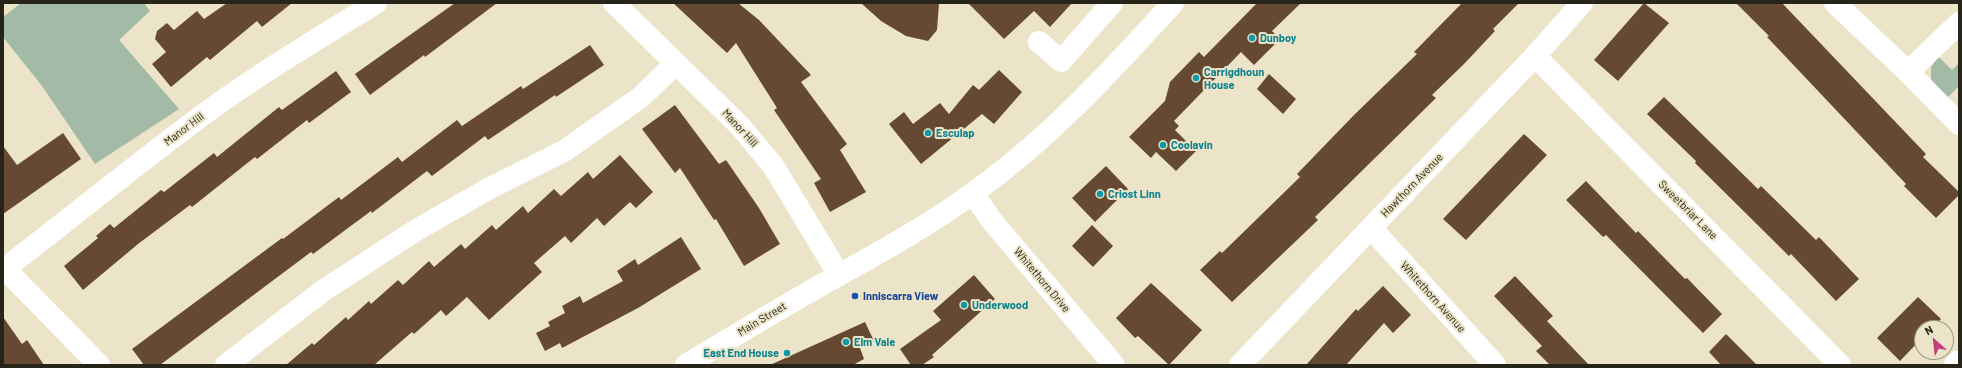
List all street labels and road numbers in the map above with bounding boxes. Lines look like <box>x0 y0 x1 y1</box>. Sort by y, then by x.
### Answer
street label: Manor Hill <box>719 106 761 150</box>
street label: Manor Hill <box>161 110 207 148</box>
street label: Hawthorn Avenue <box>1378 150 1446 220</box>
street label: Sweetbriar Lane <box>1656 178 1720 242</box>
street label: Whitethorn Drive <box>1011 245 1073 315</box>
street label: Whitethorn Avenue <box>1398 259 1468 335</box>
street label: Main Street <box>735 299 789 339</box>

